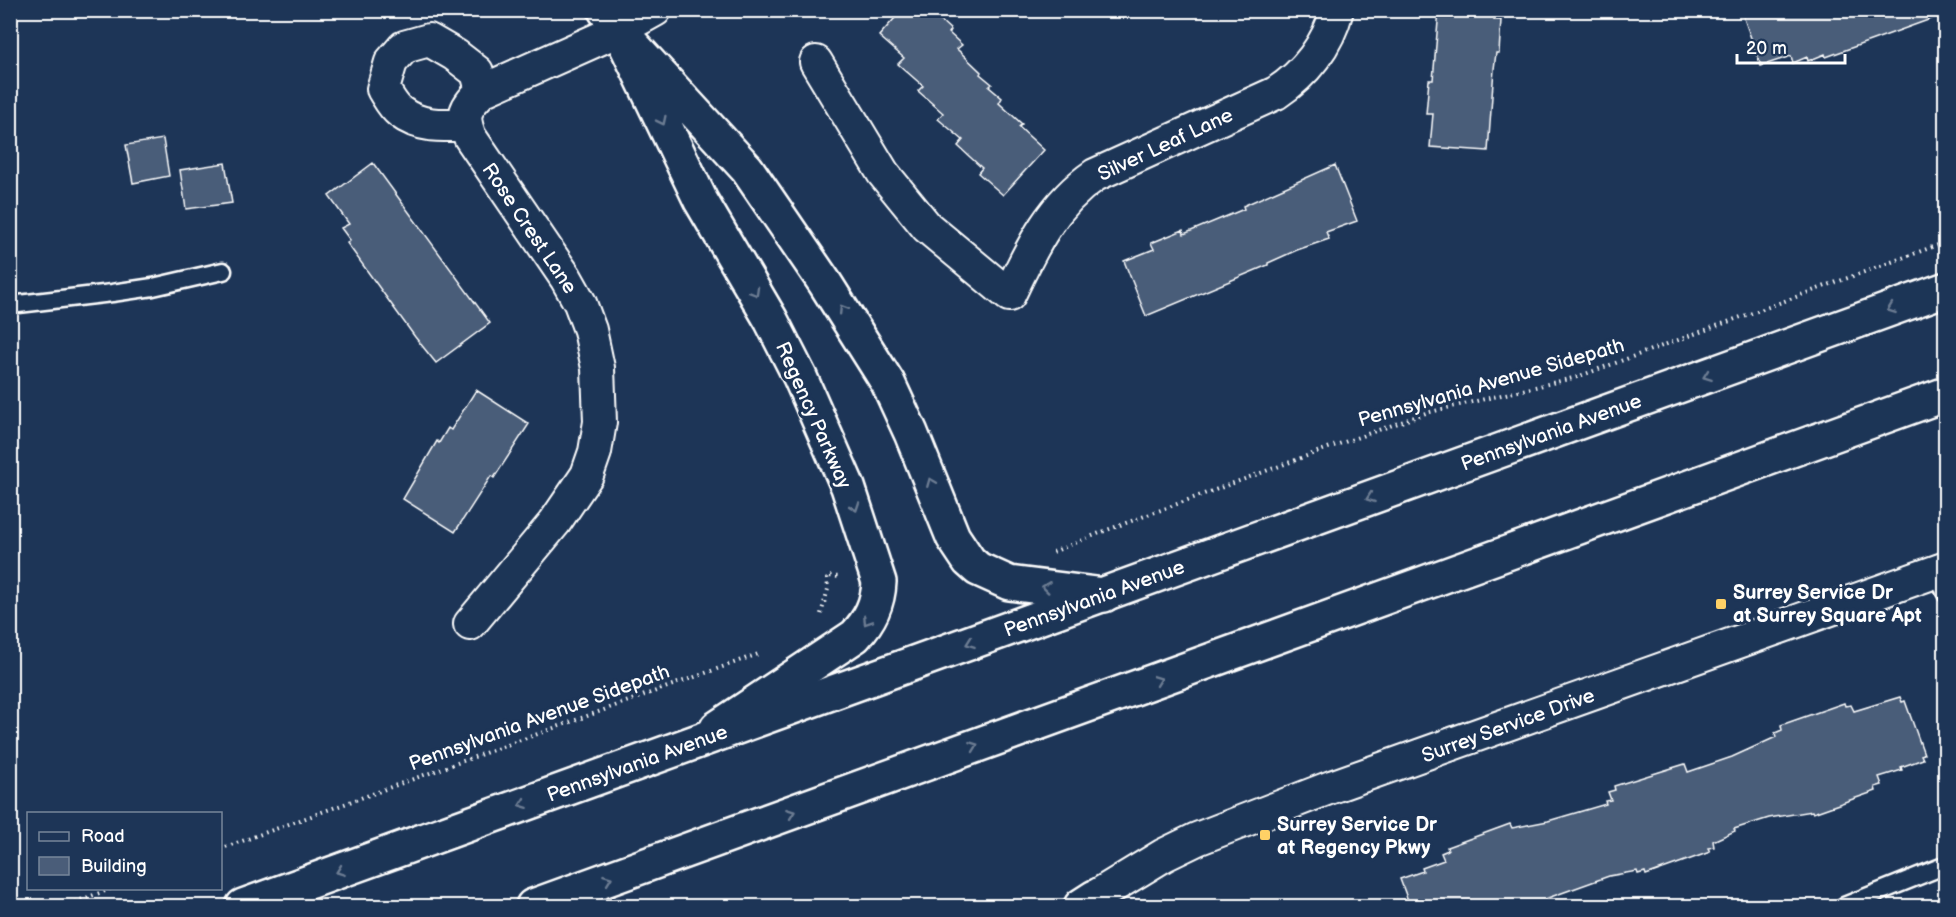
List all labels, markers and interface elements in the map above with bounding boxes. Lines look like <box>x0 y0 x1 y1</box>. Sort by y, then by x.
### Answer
scale bar <box>1737 27 1845 65</box>
text: 20 m <box>1746 38 1787 59</box>
street label: Silver Leaf Lane <box>1094 103 1237 187</box>
one-way arrow <box>655 114 667 125</box>
street label: Rose Crest Lane <box>477 159 582 299</box>
one-way arrow <box>748 286 759 296</box>
one-way arrow <box>1886 302 1897 314</box>
one-way arrow <box>839 305 850 316</box>
street label: Pennsylvania Avenue Sidepath <box>1355 332 1627 432</box>
street label: Regency Parkway <box>770 338 856 493</box>
one-way arrow <box>1702 368 1713 381</box>
street label: Pennsylvania Avenue <box>1458 388 1644 476</box>
one-way arrow <box>926 478 938 489</box>
one-way arrow <box>1365 490 1376 503</box>
one-way arrow <box>847 501 860 512</box>
street label: Pennsylvania Avenue <box>1001 555 1188 643</box>
place label: Surrey Service Dr at Surrey Square Apt <box>1733 581 1922 628</box>
one-way arrow <box>1041 582 1050 594</box>
marker: Surrey Service Dr at Surrey Square Apt <box>1714 597 1728 611</box>
one-way arrow <box>862 615 874 625</box>
one-way arrow <box>965 635 975 648</box>
street label: Pennsylvania Avenue Sidepath <box>405 659 673 775</box>
one-way arrow <box>1152 674 1163 687</box>
street label: Surrey Service Drive <box>1419 683 1598 768</box>
street label: Pennsylvania Avenue <box>544 719 730 807</box>
one-way arrow <box>969 741 979 754</box>
one-way arrow <box>518 797 529 810</box>
one-way arrow <box>785 807 796 820</box>
legend <box>27 812 222 890</box>
place label: Surrey Service Dr at Regency Pkwy <box>1277 813 1438 860</box>
text: Road <box>81 826 125 847</box>
marker: Surrey Service Dr at Regency Pkwy <box>1258 828 1272 842</box>
text: Building <box>81 856 147 877</box>
one-way arrow <box>335 864 346 877</box>
one-way arrow <box>602 874 613 887</box>

